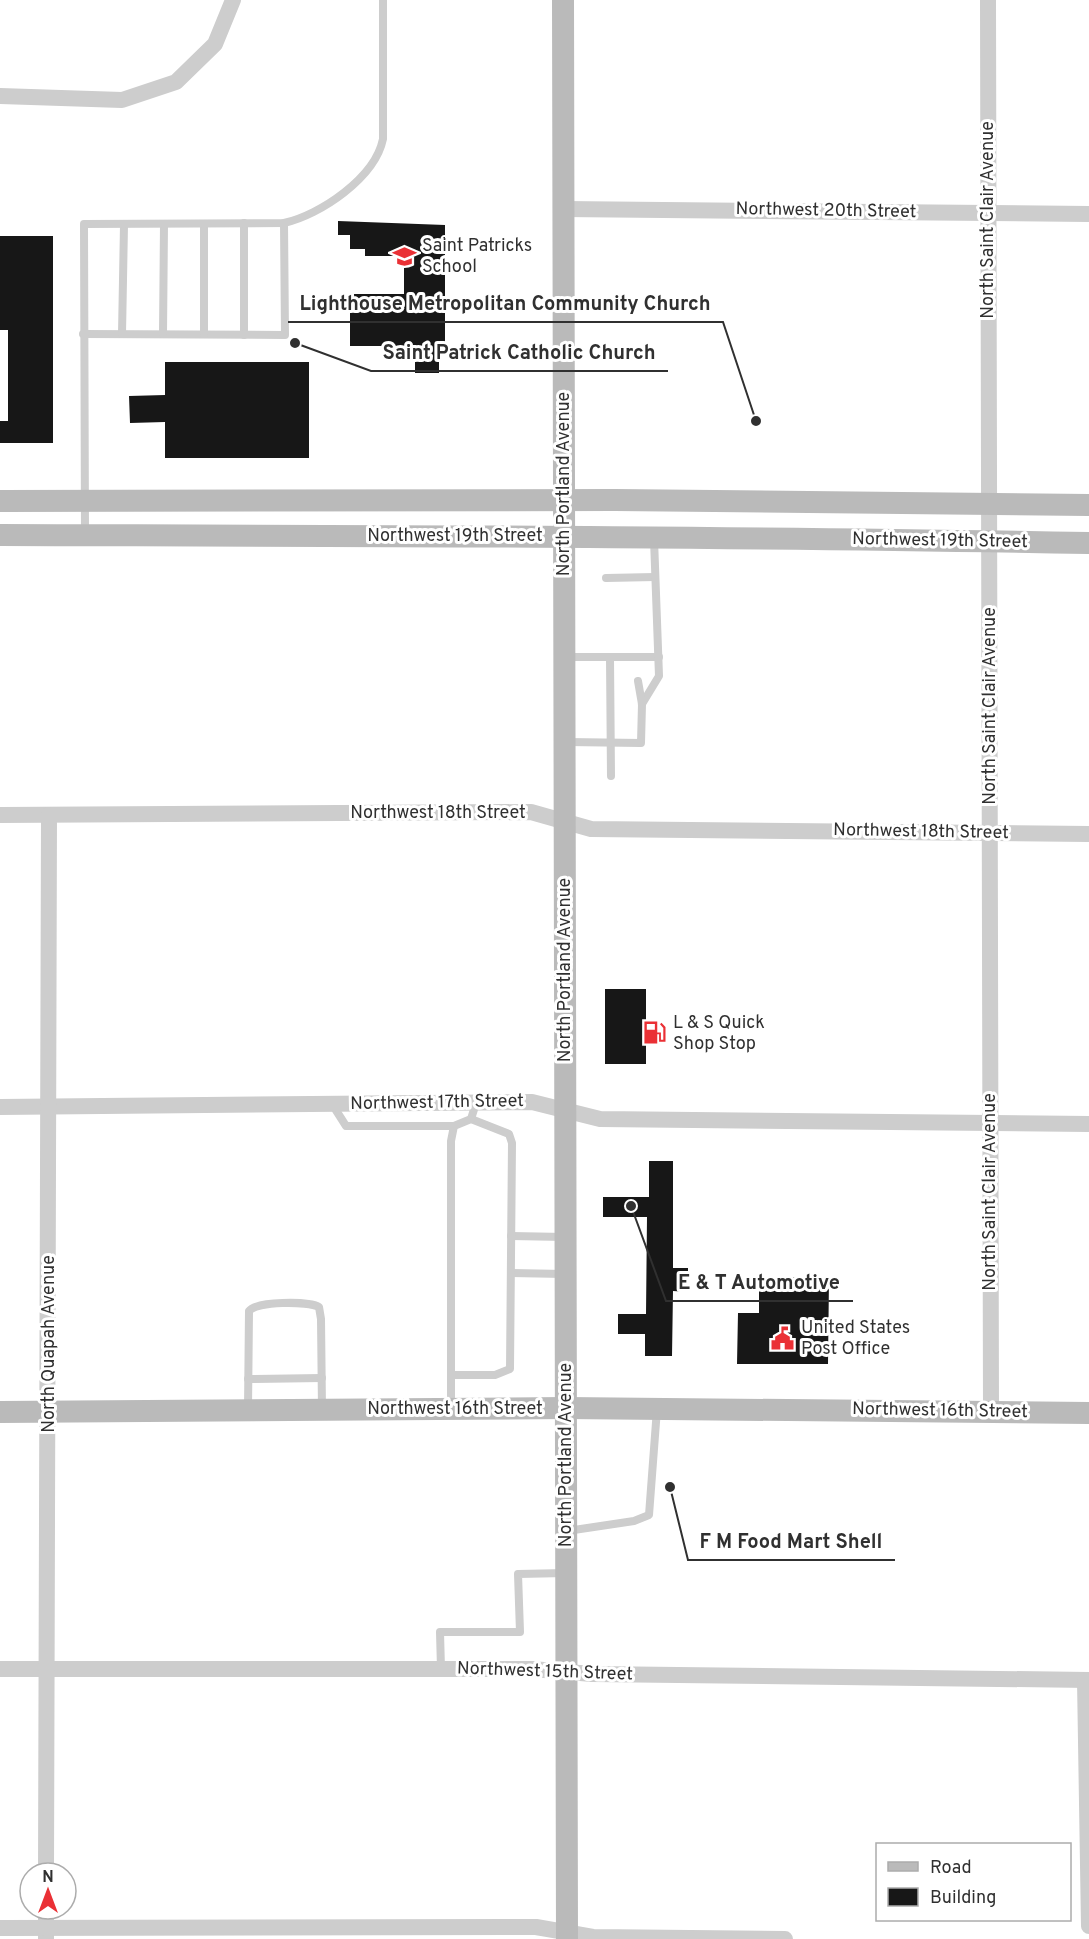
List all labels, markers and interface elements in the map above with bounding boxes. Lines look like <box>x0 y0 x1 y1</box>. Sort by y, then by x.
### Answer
street label: North Saint Clair Avenue <box>977 121 1000 319</box>
street label: Northwest 20th Street <box>735 198 917 224</box>
place label: Saint Patricks School <box>422 235 532 279</box>
school or university icon: Saint Patricks School <box>391 243 417 269</box>
callout: Lighthouse Metropolitan Community Church <box>288 284 723 322</box>
text: Lighthouse Metropolitan Community Church <box>299 292 711 318</box>
callout: Saint Patrick Catholic Church <box>371 333 668 371</box>
text: Saint Patrick Catholic Church <box>382 341 656 367</box>
street label: North Portland Avenue <box>553 392 576 576</box>
street label: Northwest 19th Street <box>367 525 543 548</box>
street label: Northwest 19th Street <box>852 528 1028 554</box>
street label: North Saint Clair Avenue <box>979 607 1002 805</box>
street label: Northwest 18th Street <box>350 802 526 825</box>
street label: Northwest 18th Street <box>833 819 1009 845</box>
street label: North Portland Avenue <box>554 878 577 1062</box>
place label: L & S Quick Shop Stop <box>673 1012 765 1056</box>
fuel station icon: L & S Quick Shop Stop <box>642 1020 668 1046</box>
street label: Northwest 17th Street <box>350 1090 524 1116</box>
street label: North Saint Clair Avenue <box>979 1093 1002 1291</box>
street label: North Quapah Avenue <box>38 1255 61 1433</box>
callout: E & T Automotive <box>666 1263 853 1301</box>
text: E & T Automotive <box>678 1271 840 1297</box>
place label: United States Post Office <box>801 1317 910 1361</box>
public building icon: United States Post Office <box>770 1325 796 1351</box>
street label: North Portland Avenue <box>555 1363 578 1547</box>
street label: Northwest 16th Street <box>367 1398 543 1421</box>
street label: Northwest 16th Street <box>852 1398 1028 1424</box>
callout: F M Food Mart Shell <box>688 1522 895 1560</box>
text: F M Food Mart Shell <box>700 1530 882 1556</box>
street label: Northwest 15th Street <box>457 1657 633 1687</box>
legend <box>876 1843 1071 1921</box>
text: Road <box>930 1857 972 1880</box>
north arrow <box>18 1861 78 1921</box>
text: N <box>42 1868 54 1888</box>
text: Building <box>930 1887 996 1910</box>

